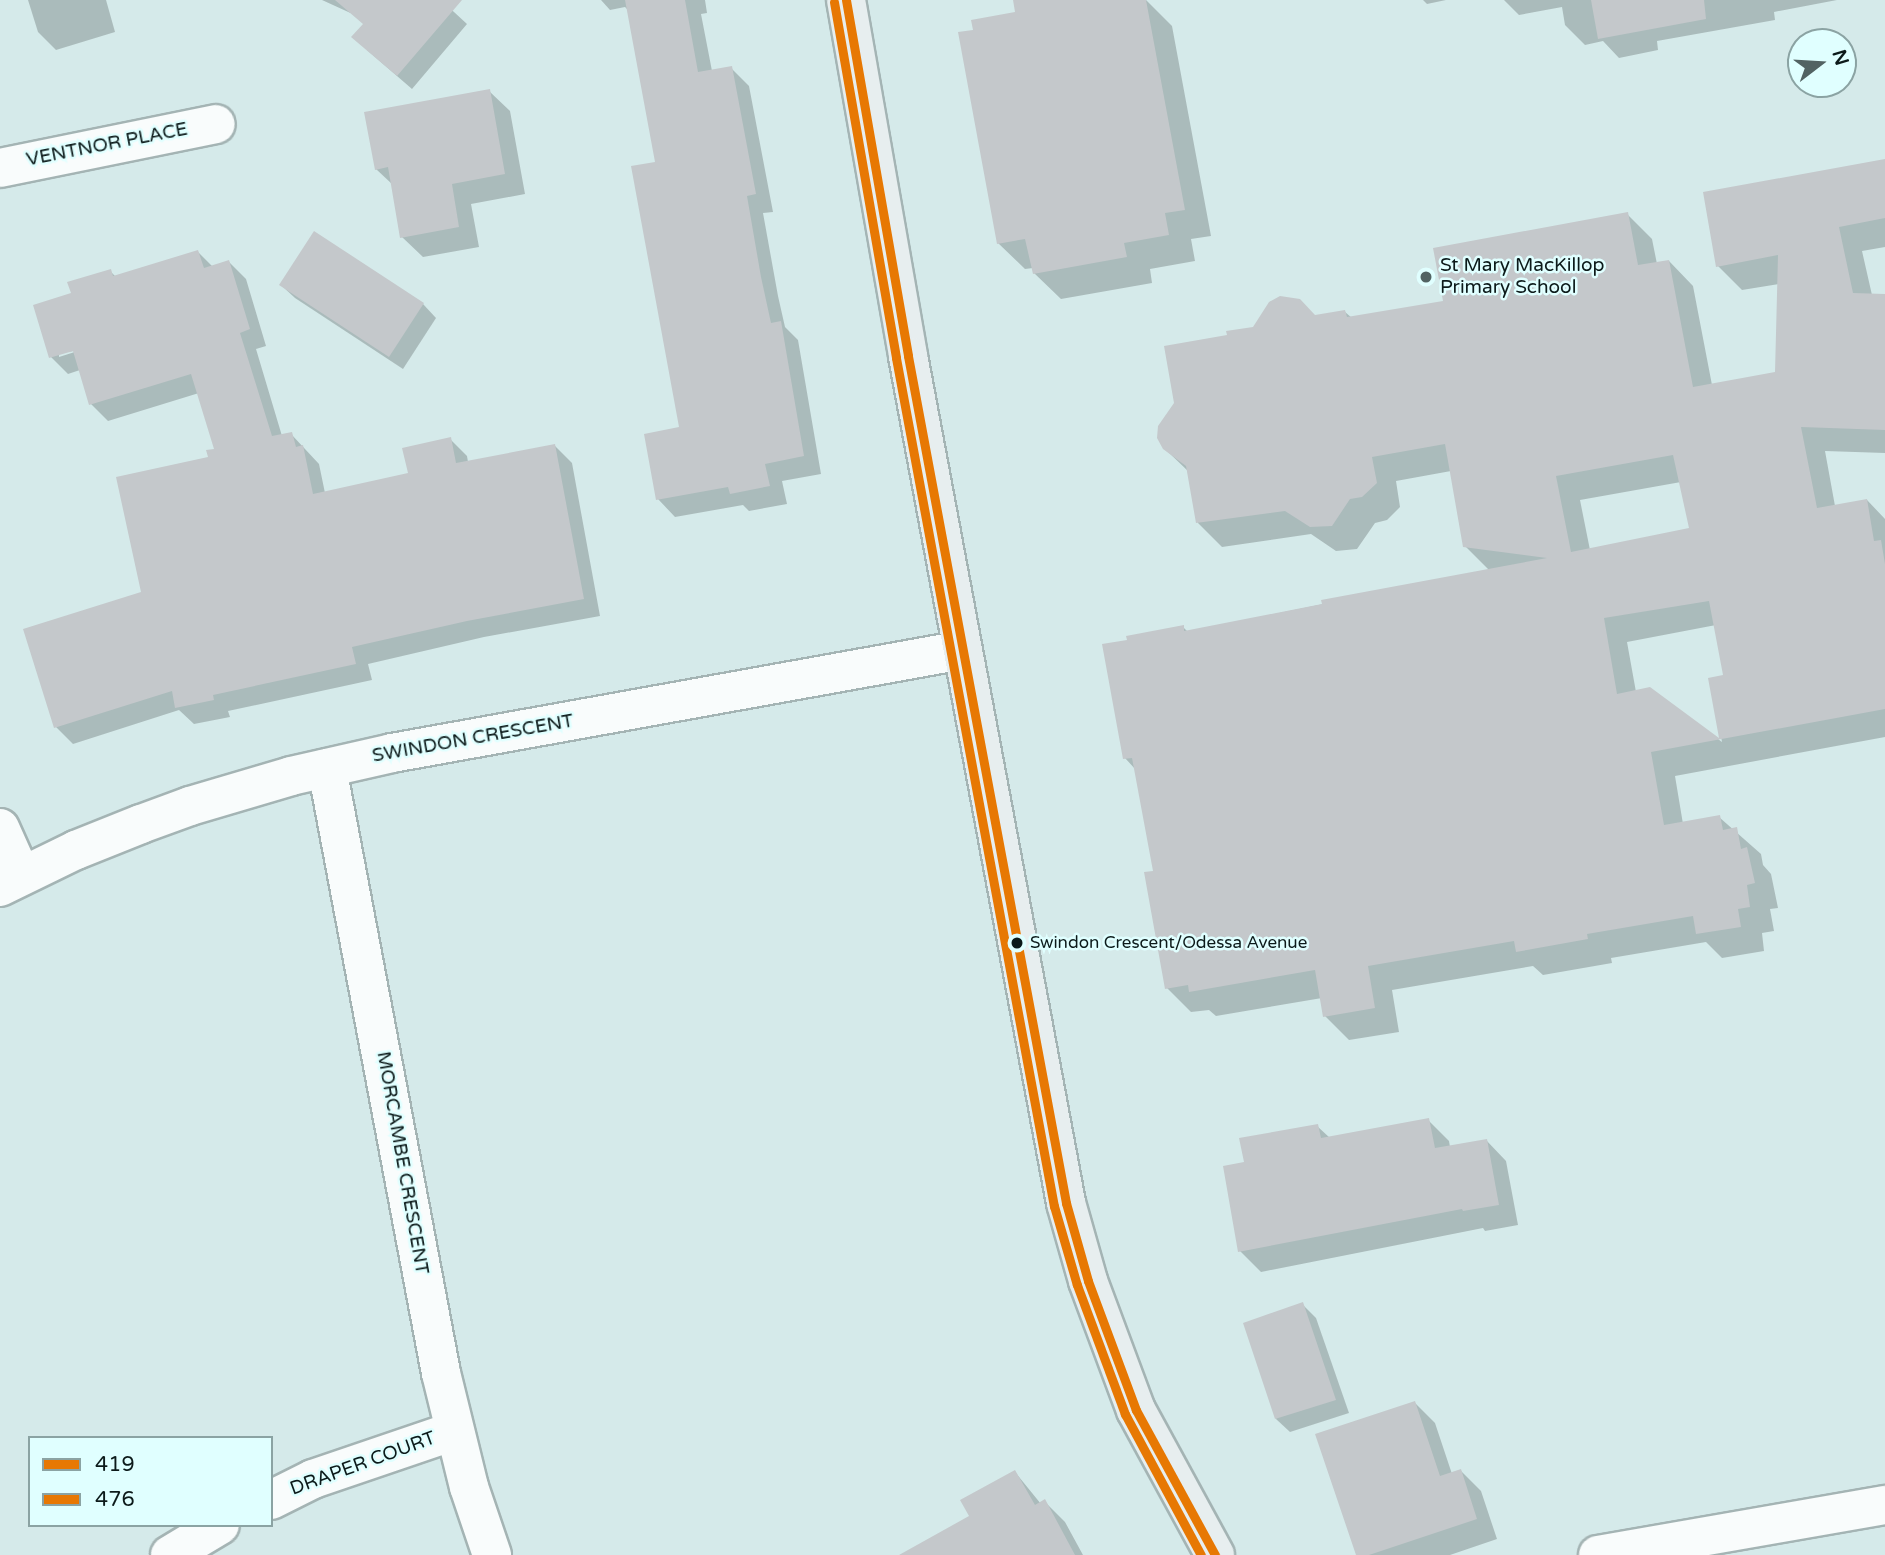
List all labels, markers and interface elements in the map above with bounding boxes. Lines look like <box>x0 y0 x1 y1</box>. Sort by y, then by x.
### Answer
north arrow <box>1787 28 1857 98</box>
text: N <box>1827 47 1853 68</box>
street label: VENTNOR PLACE <box>24 118 190 172</box>
place label: St Mary MacKillop Primary School <box>1440 255 1605 299</box>
marker: St Mary MacKillop Primary School <box>1418 269 1434 285</box>
street label: SWINDON CRESCENT <box>370 710 576 768</box>
place label: Swindon Crescent/Odessa Avenue <box>1030 933 1307 953</box>
marker: Swindon Crescent/Odessa Avenue <box>1010 936 1024 950</box>
street label: MORCAMBE CRESCENT <box>371 1050 433 1276</box>
street label: DRAPER COURT <box>287 1427 439 1501</box>
legend <box>28 1436 273 1527</box>
text: 419 <box>95 1452 135 1477</box>
text: 476 <box>95 1487 135 1512</box>

